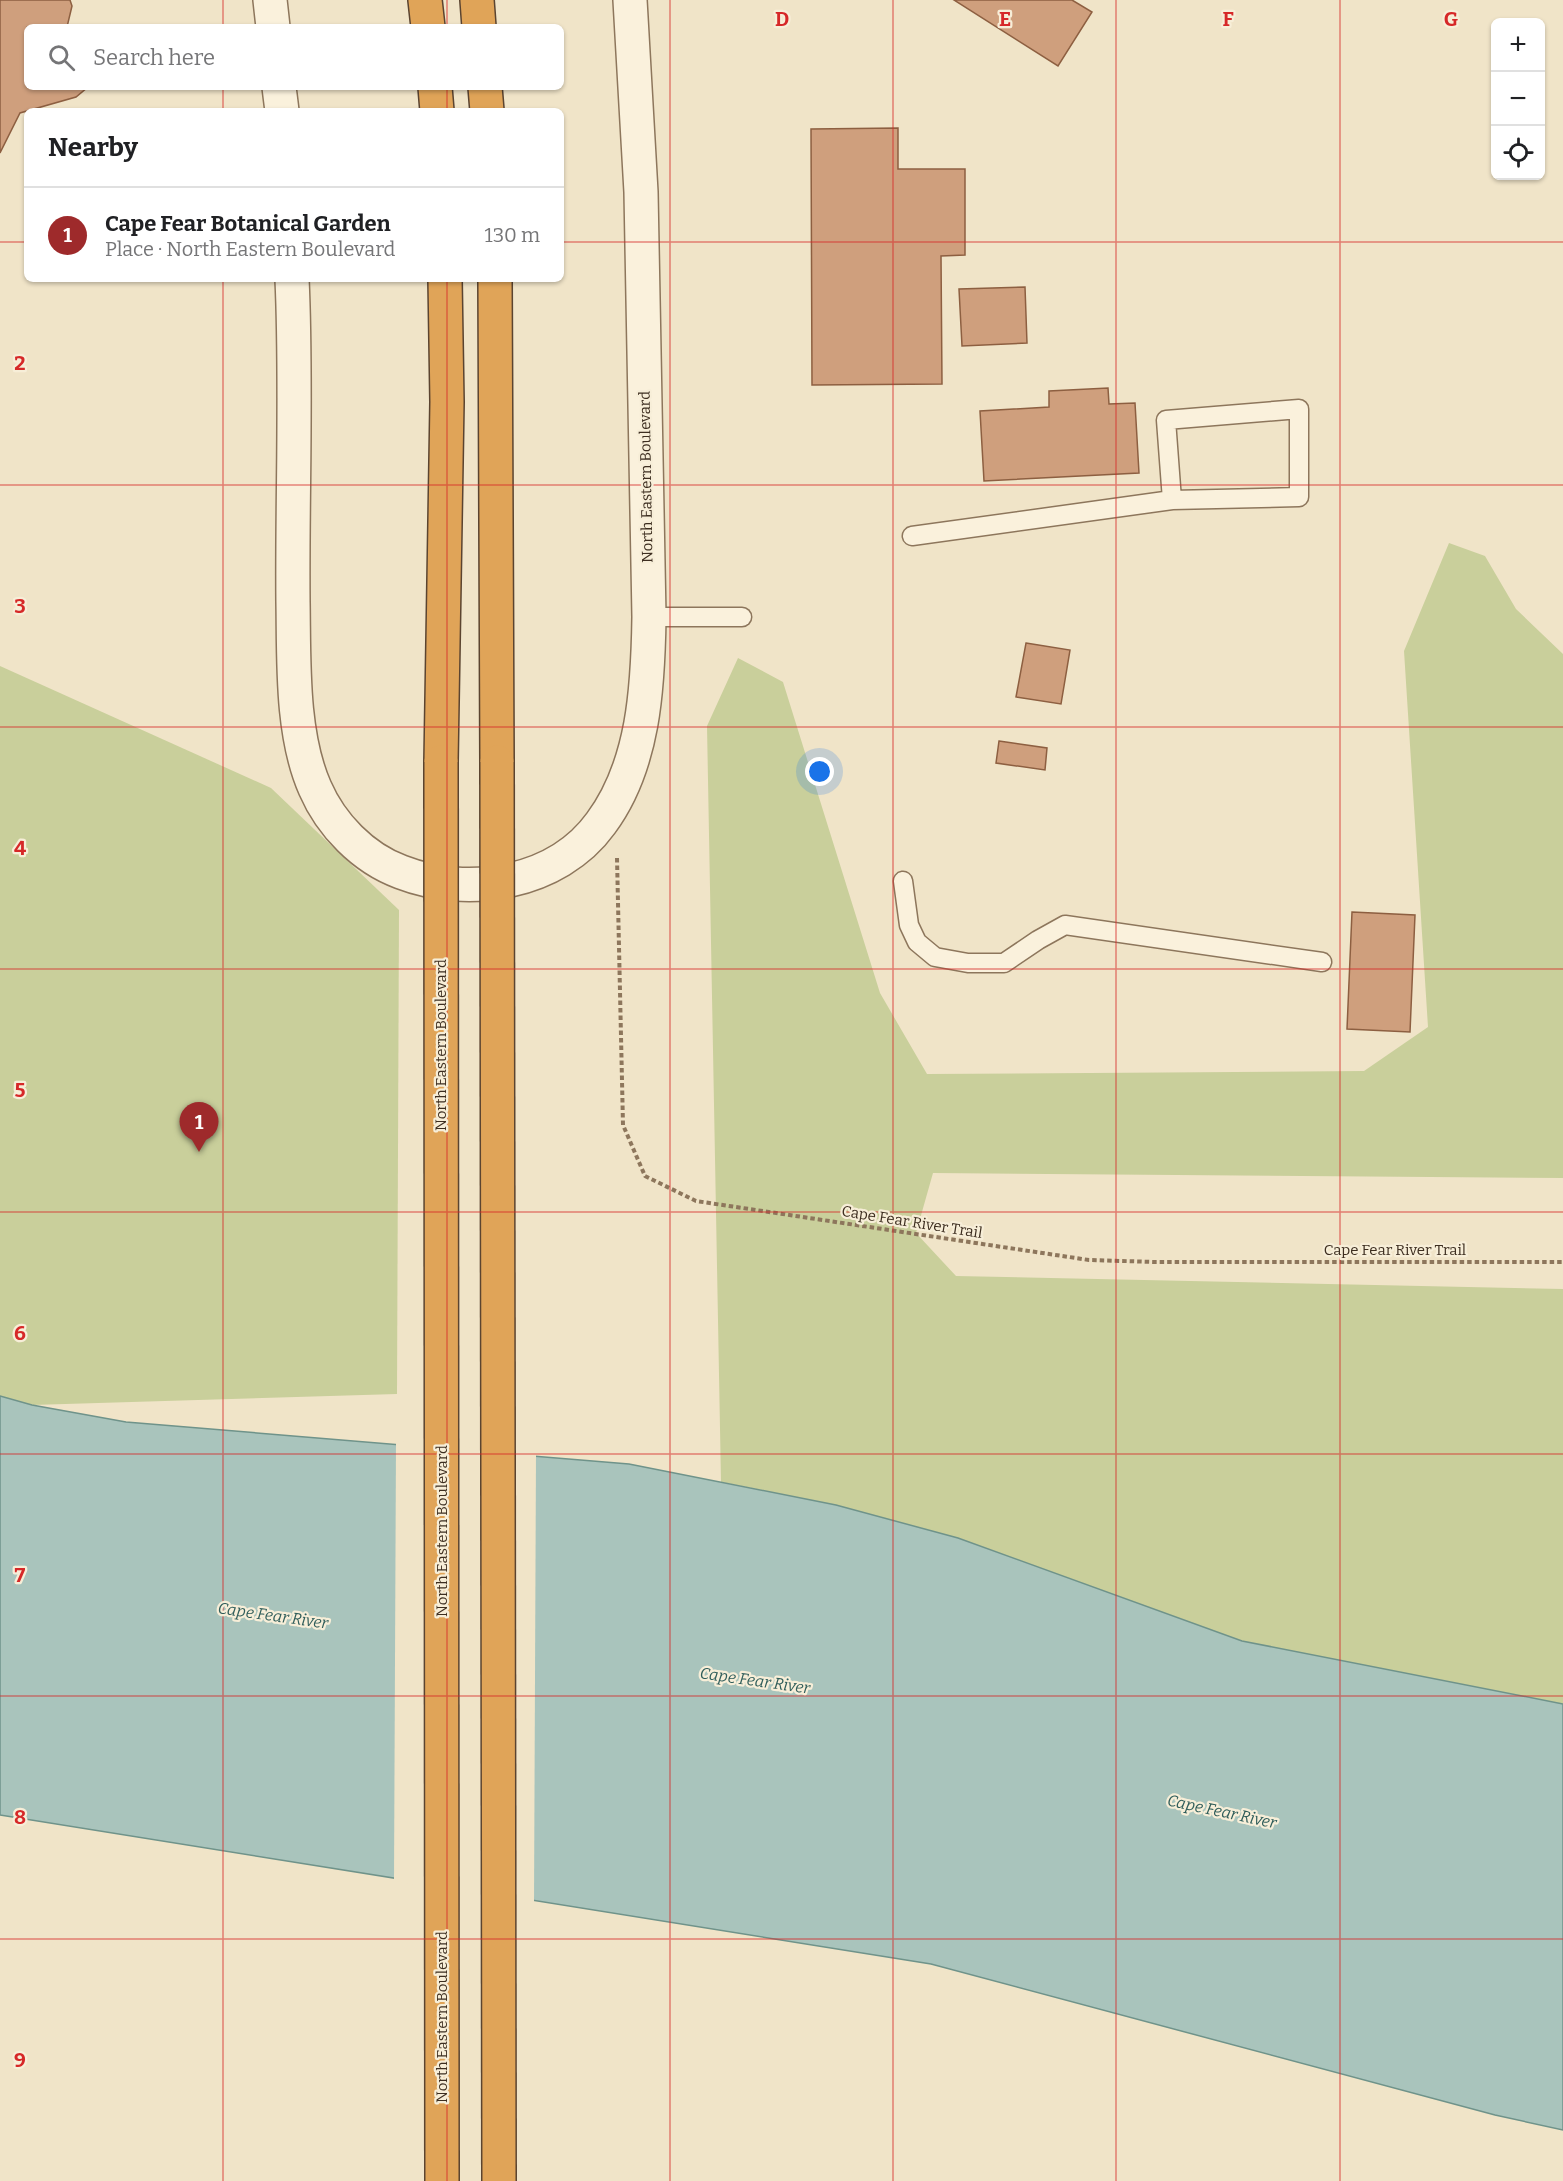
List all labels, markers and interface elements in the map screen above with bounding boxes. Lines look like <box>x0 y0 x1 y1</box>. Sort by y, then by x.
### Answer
text: D <box>775 7 789 31</box>
text: E <box>999 7 1011 31</box>
text: F <box>1222 7 1234 31</box>
text: G <box>1444 7 1458 31</box>
map controls <box>1491 18 1545 180</box>
button: + <box>1491 18 1545 72</box>
search box <box>24 24 564 90</box>
icon: search <box>45 41 78 74</box>
text: Search here <box>93 44 215 71</box>
button: − <box>1491 72 1545 126</box>
button: locate <box>1491 126 1545 180</box>
text: Nearby <box>48 132 138 163</box>
text: Cape Fear Botanical Garden <box>105 210 391 237</box>
text: 1 <box>63 223 72 247</box>
text: 130 m <box>485 223 540 247</box>
text: Place · North Eastern Boulevard <box>105 237 395 261</box>
text: 2 <box>14 351 26 375</box>
street label: North Eastern Boulevard <box>635 391 656 563</box>
text: 3 <box>14 594 26 618</box>
your location <box>805 757 834 786</box>
text: 4 <box>14 836 26 860</box>
street label: North Eastern Boulevard <box>432 959 450 1131</box>
text: 5 <box>15 1078 26 1102</box>
pin: 1 <box>180 1102 218 1152</box>
street label: Cape Fear River Trail <box>840 1202 984 1242</box>
street label: Cape Fear River Trail <box>1324 1241 1466 1259</box>
text: 6 <box>14 1321 26 1345</box>
street label: North Eastern Boulevard <box>433 1445 451 1617</box>
text: 7 <box>15 1563 26 1587</box>
water label: Cape Fear River <box>217 1598 331 1633</box>
water label: Cape Fear River <box>699 1663 813 1698</box>
water label: Cape Fear River <box>1166 1791 1280 1833</box>
text: 8 <box>14 1805 26 1829</box>
street label: North Eastern Boulevard <box>433 1931 451 2103</box>
text: 9 <box>14 2048 26 2072</box>

